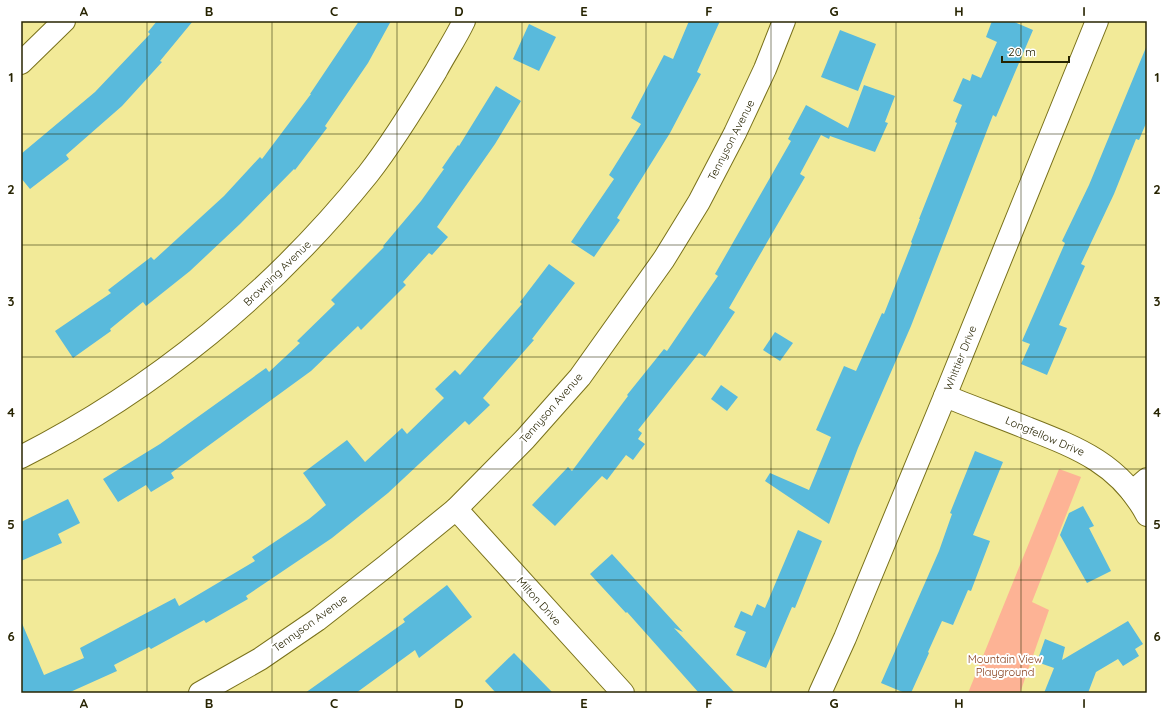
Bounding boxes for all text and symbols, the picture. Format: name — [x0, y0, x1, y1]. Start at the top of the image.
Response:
text: A — [80, 3, 89, 19]
text: B — [205, 3, 213, 19]
text: C — [330, 3, 338, 19]
text: D — [454, 3, 464, 19]
text: E — [580, 3, 588, 19]
text: F — [705, 3, 713, 19]
text: G — [829, 3, 839, 19]
text: H — [954, 3, 964, 19]
text: I — [1082, 3, 1086, 19]
scale bar — [1002, 38, 1069, 64]
text: 20 m — [1008, 44, 1036, 59]
text: 1 — [8, 69, 14, 85]
text: 1 — [1154, 69, 1160, 85]
street label: Tennyson Avenue — [705, 97, 757, 183]
text: 2 — [7, 181, 15, 197]
text: 2 — [1153, 181, 1161, 197]
street label: Browning Avenue — [240, 237, 314, 309]
text: 3 — [8, 293, 15, 309]
text: 3 — [1154, 293, 1161, 309]
street label: Whittier Drive — [941, 323, 979, 393]
street label: Tennyson Avenue — [516, 370, 586, 446]
text: 4 — [7, 404, 15, 420]
text: 4 — [1153, 404, 1161, 420]
street label: Longfellow Drive — [1003, 413, 1087, 459]
text: 5 — [7, 516, 15, 532]
text: 5 — [1153, 516, 1161, 532]
street label: Milton Drive — [514, 574, 564, 628]
street label: Tennyson Avenue — [270, 591, 350, 655]
text: 6 — [7, 628, 15, 644]
text: 6 — [1153, 628, 1161, 644]
park label: Mountain View Playground — [968, 652, 1042, 679]
text: A — [80, 695, 89, 711]
text: B — [205, 695, 213, 711]
text: C — [330, 695, 338, 711]
text: D — [454, 695, 464, 711]
text: E — [580, 695, 588, 711]
text: F — [705, 695, 713, 711]
text: G — [829, 695, 839, 711]
text: H — [954, 695, 964, 711]
text: I — [1082, 695, 1086, 711]

